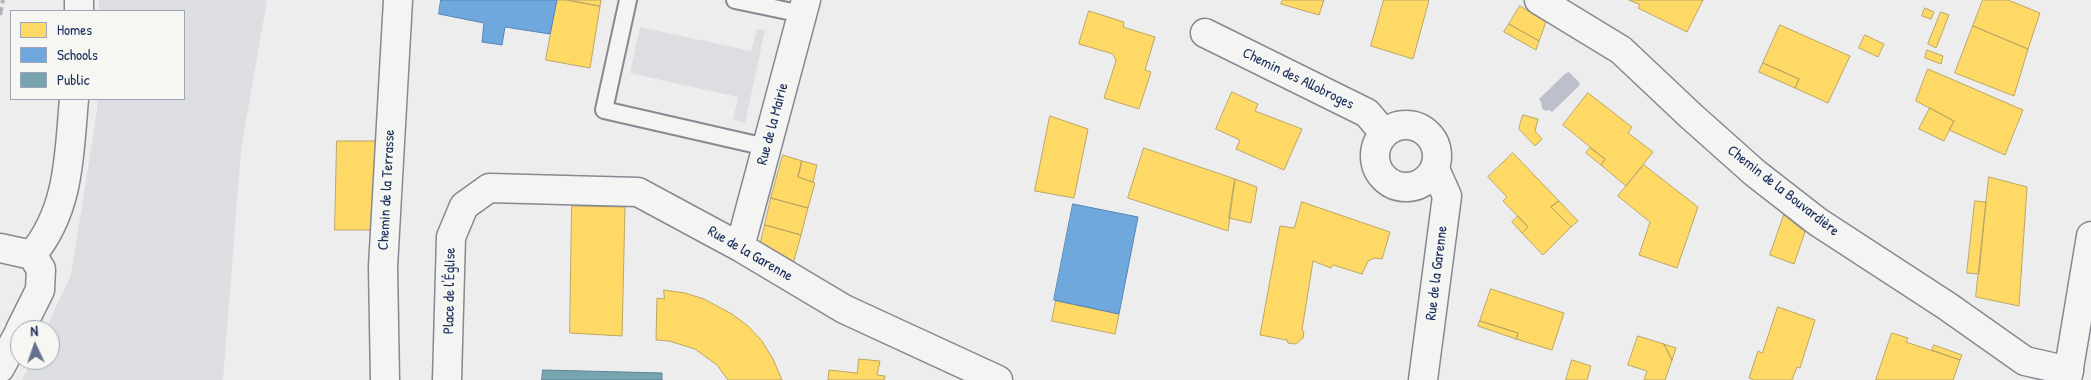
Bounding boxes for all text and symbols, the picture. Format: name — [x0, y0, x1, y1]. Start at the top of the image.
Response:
legend — [10, 10, 185, 100]
text: Homes — [57, 19, 92, 40]
text: Schools — [57, 44, 98, 65]
street label: Chemin des Allobroges — [1239, 44, 1357, 114]
text: Public — [57, 69, 90, 90]
street label: Rue de la Mairie — [753, 81, 793, 167]
street label: Chemin de la Terrasse — [375, 129, 399, 251]
street label: Chemin de la Bouvardière — [1723, 142, 1843, 240]
street label: Rue de la Garenne — [704, 222, 796, 286]
street label: Rue de la Garenne — [1422, 225, 1452, 321]
street label: Place de l'Église — [440, 248, 460, 334]
north arrow — [10, 320, 60, 370]
text: N — [30, 321, 38, 340]

